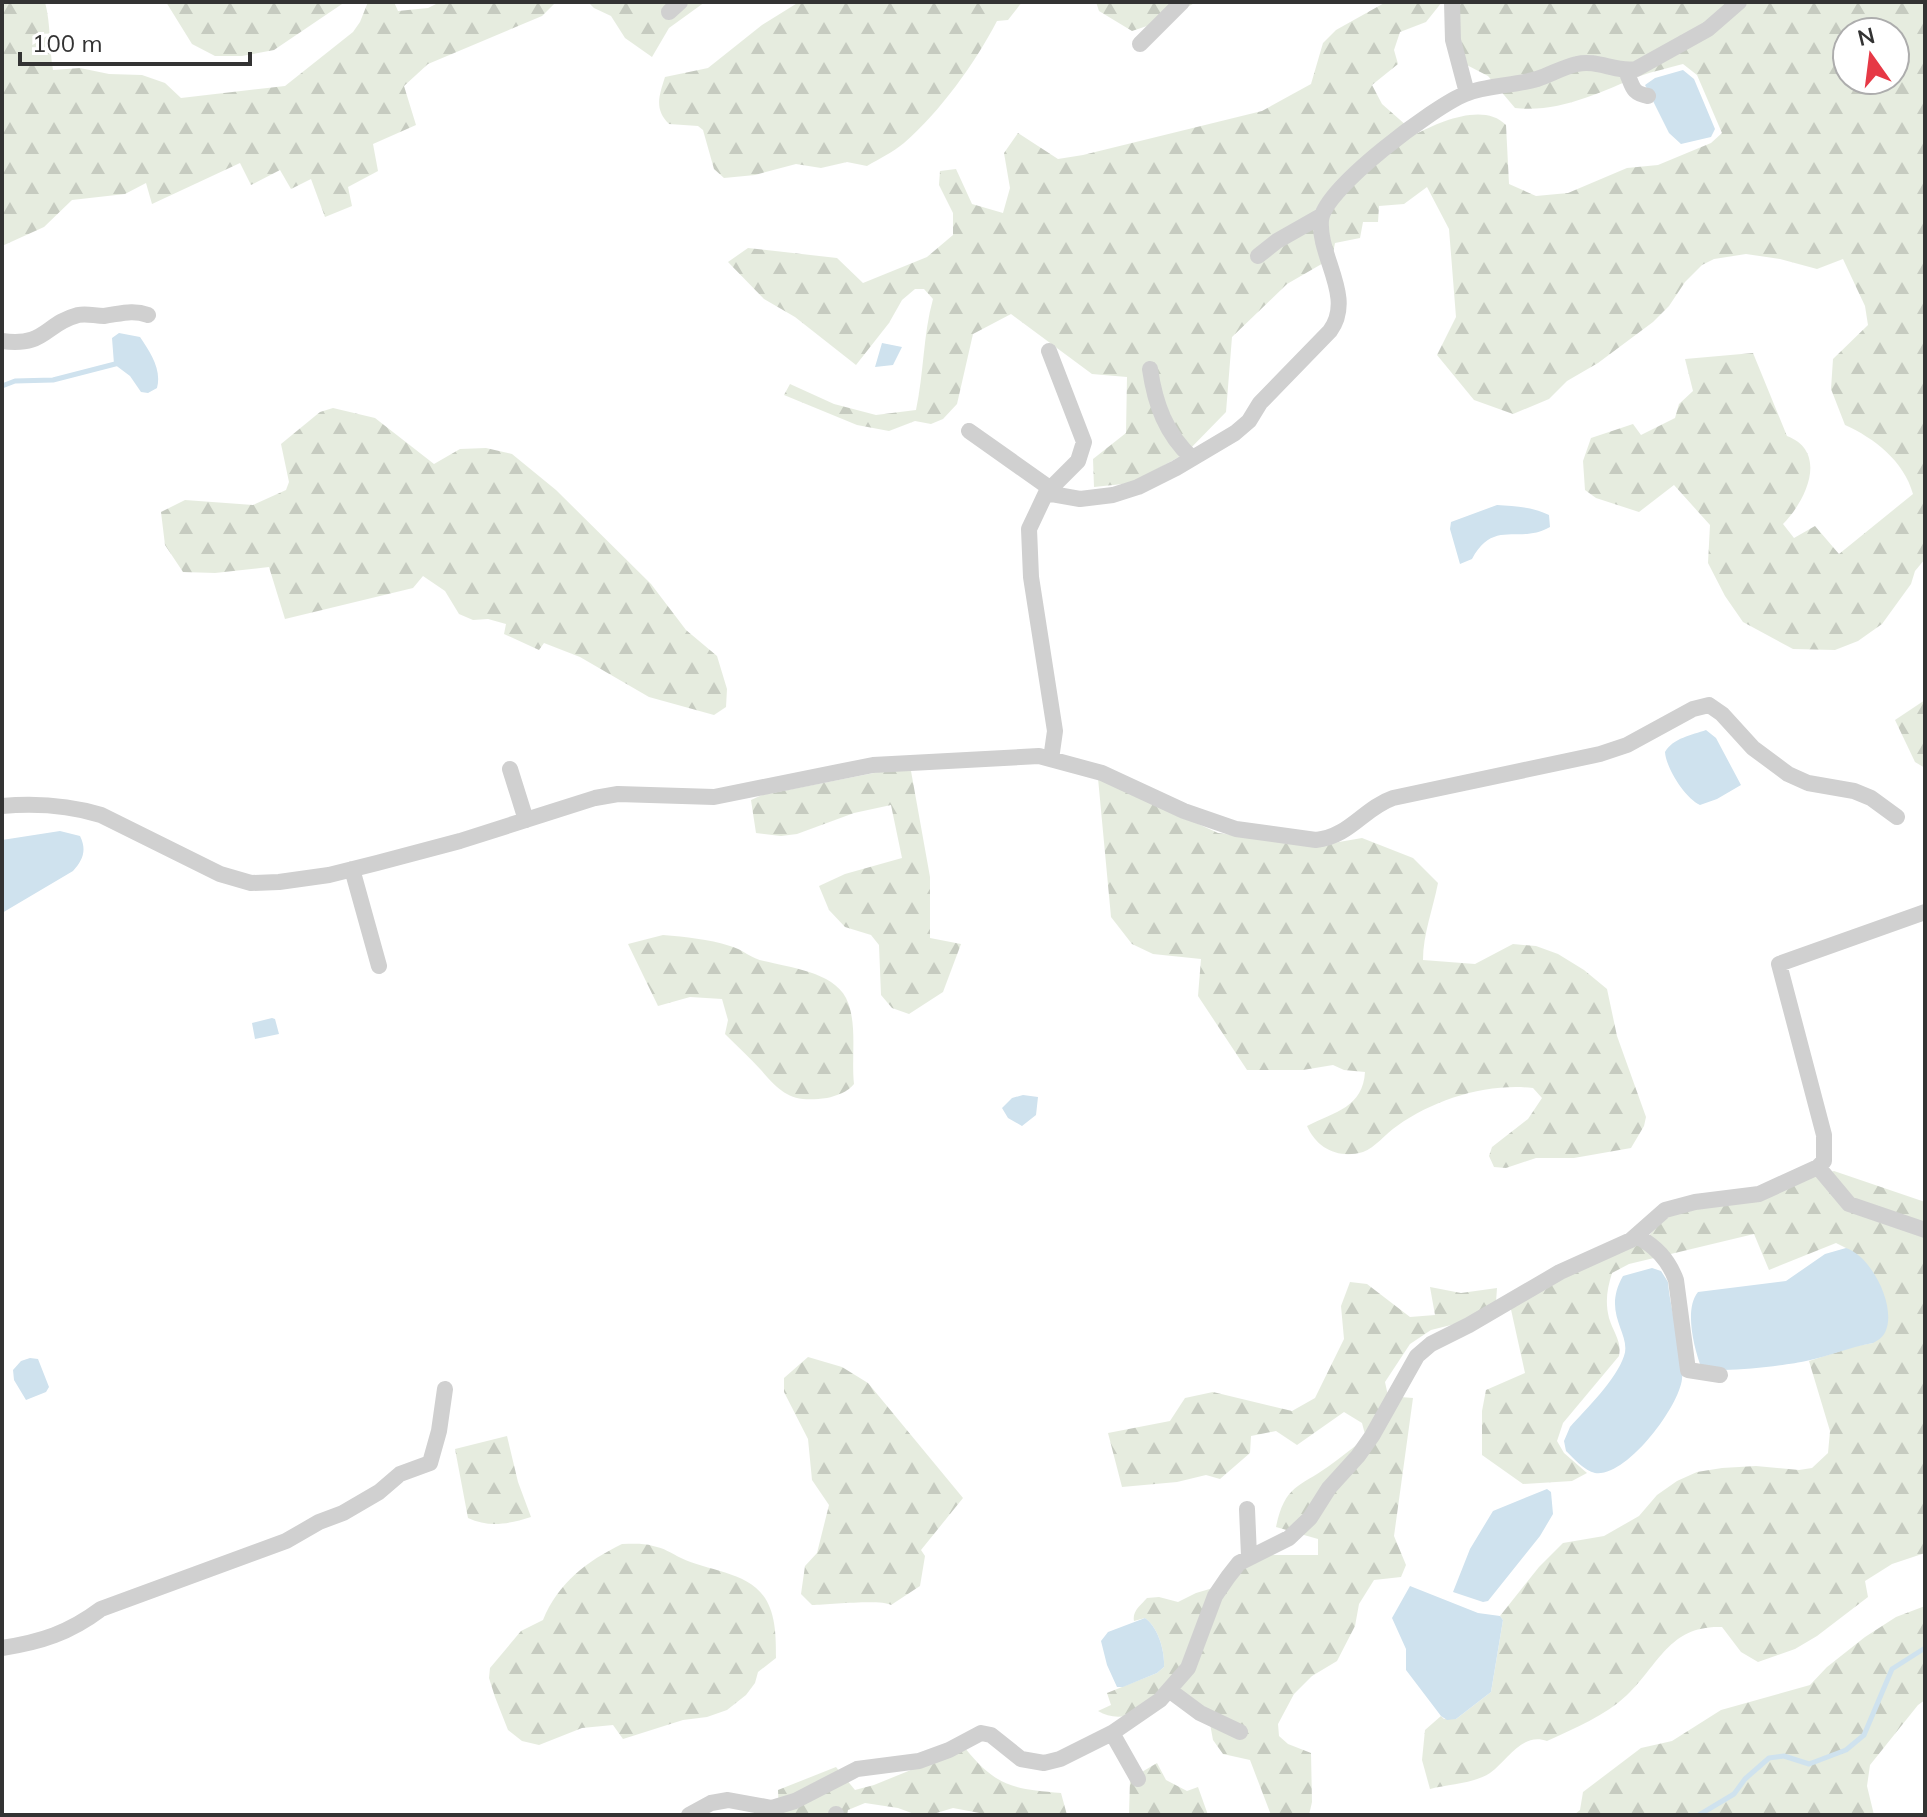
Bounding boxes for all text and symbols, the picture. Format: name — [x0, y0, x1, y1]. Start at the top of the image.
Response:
scale bar — [20, 16, 250, 66]
north arrow — [1831, 16, 1911, 96]
text: N — [1855, 21, 1878, 52]
text: 100 m — [32, 28, 103, 58]

